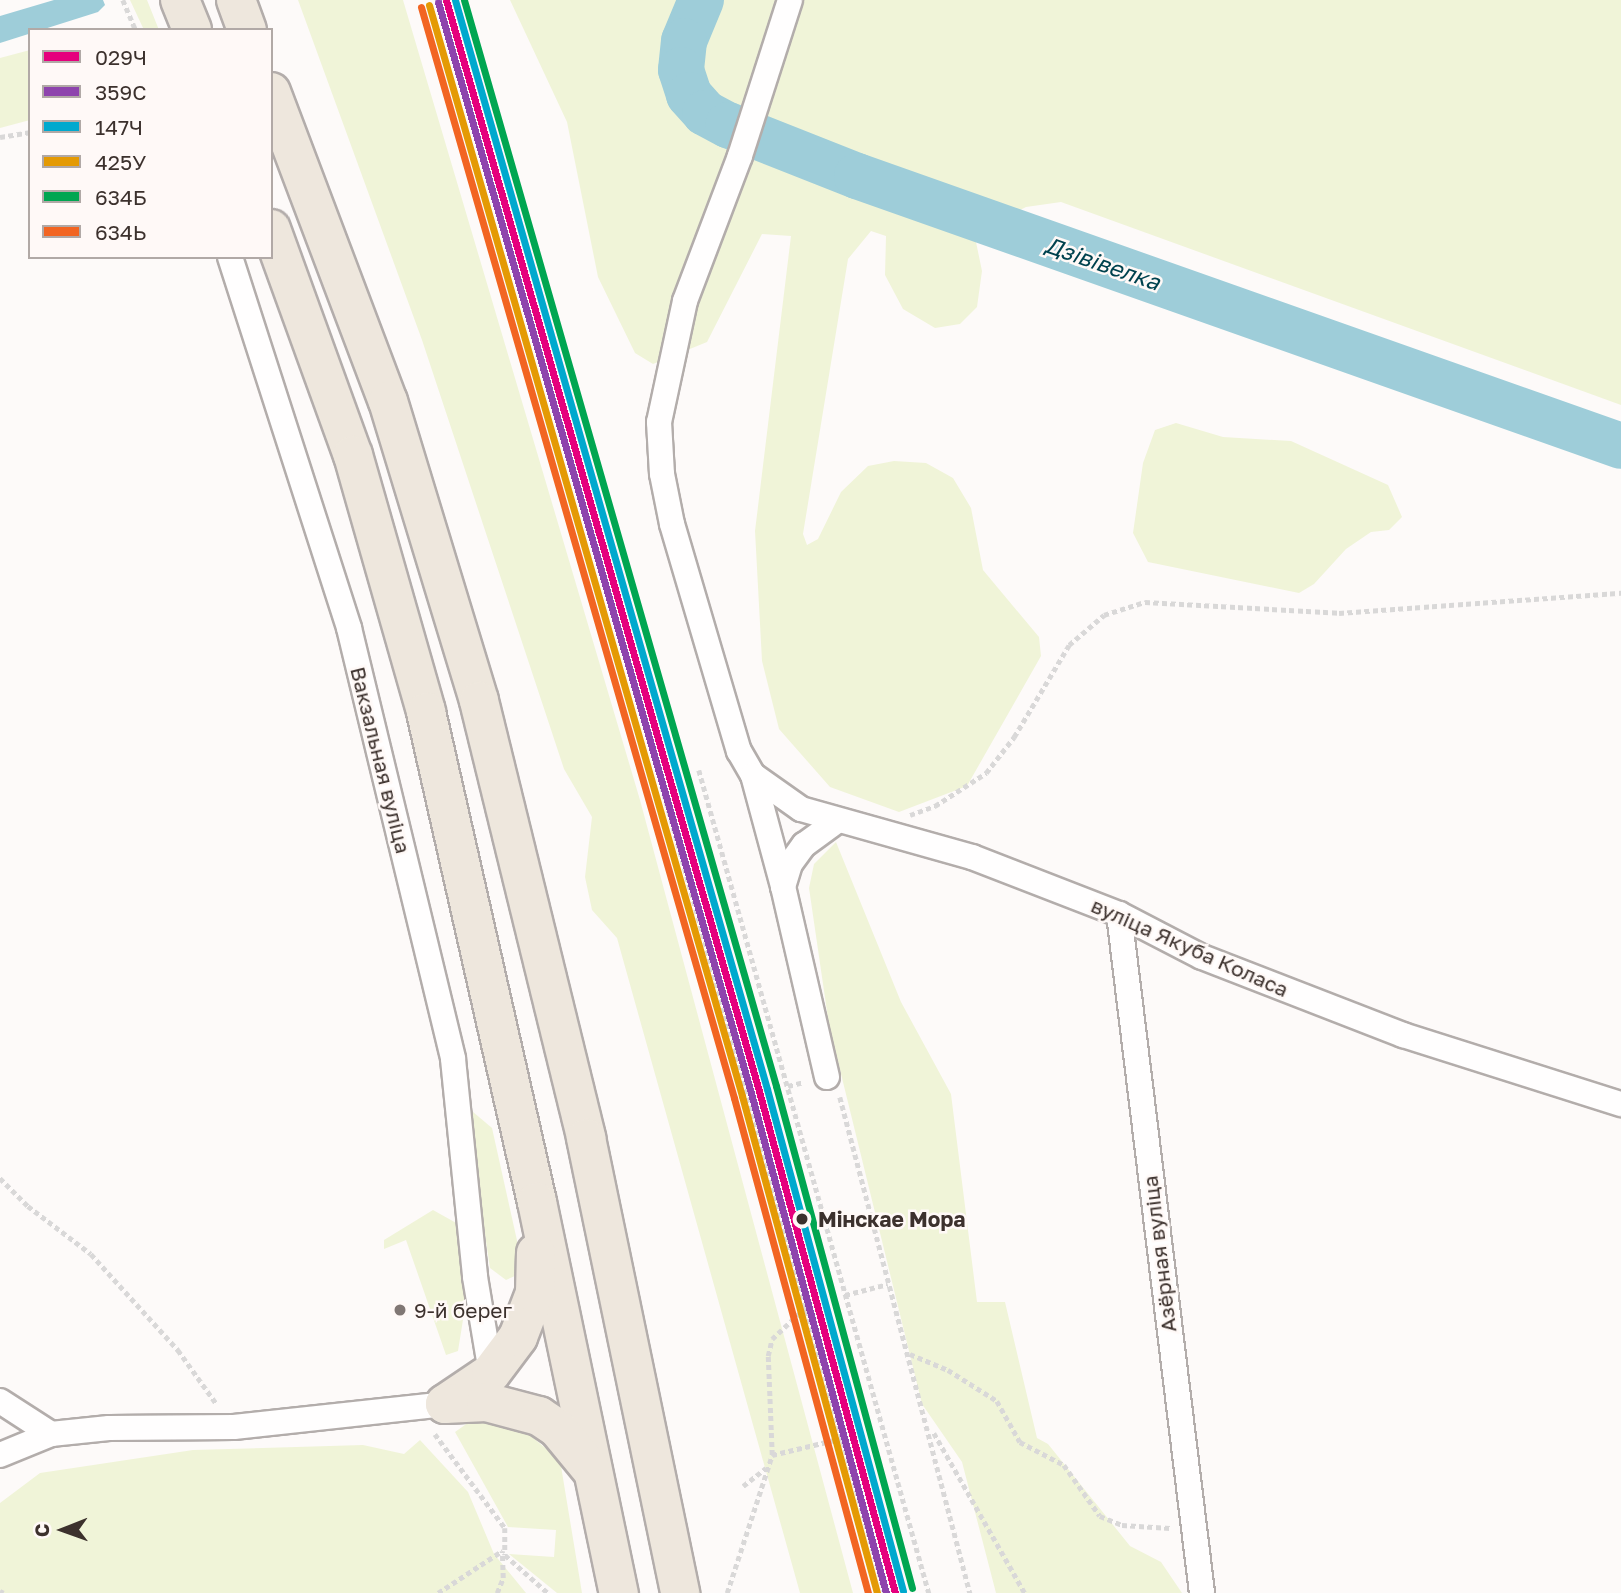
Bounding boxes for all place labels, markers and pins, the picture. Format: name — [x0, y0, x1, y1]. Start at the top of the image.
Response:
place label: Мінскае Мора — [818, 1206, 966, 1232]
marker: Мінскае Мора — [792, 1209, 812, 1229]
place label: 9-й берег — [414, 1297, 512, 1323]
marker: 9-й берег — [392, 1302, 408, 1318]

